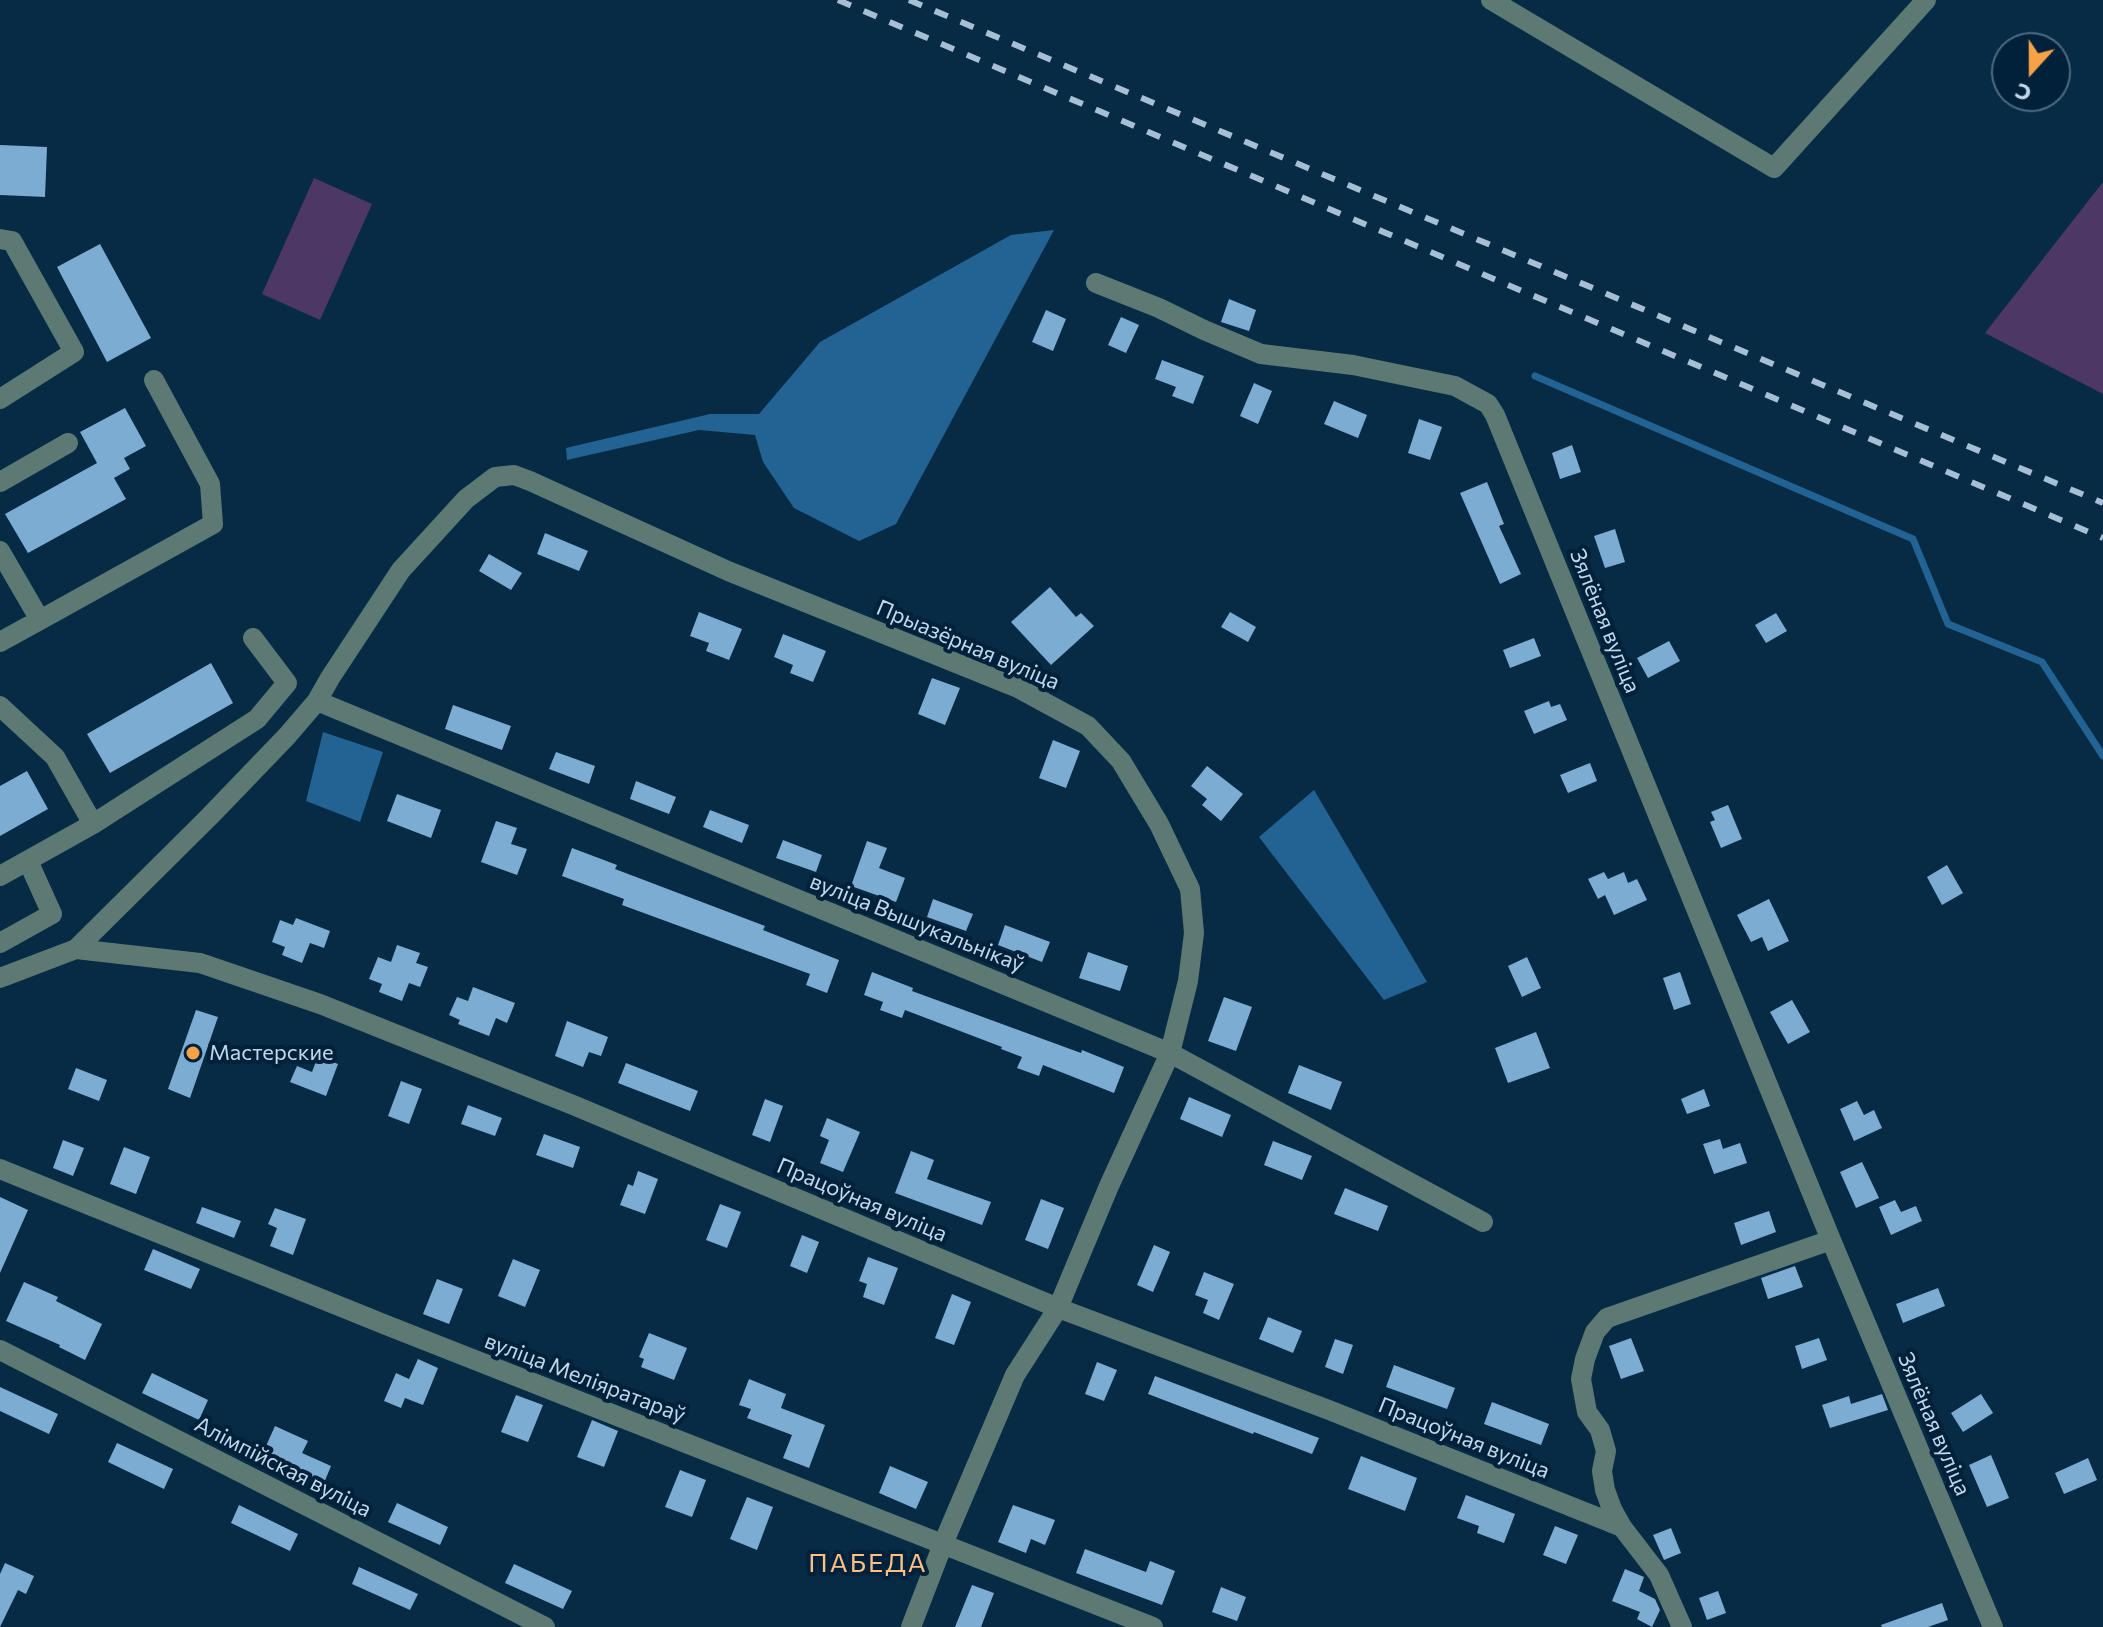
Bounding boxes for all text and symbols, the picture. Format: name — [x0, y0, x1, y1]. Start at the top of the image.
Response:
north arrow — [1991, 32, 2071, 112]
text: С — [2011, 78, 2035, 108]
street label: Зялёная вуліца — [1564, 545, 1646, 697]
street label: Прыазёрная вуліца — [873, 595, 1063, 695]
street label: вуліца Вышукальнікаў — [806, 868, 1028, 978]
place label: Мастерские — [209, 1040, 334, 1066]
marker: Мастерские — [184, 1044, 202, 1062]
street label: Працоўная вуліца — [773, 1152, 951, 1248]
street label: вуліца Меліяратараў — [481, 1328, 689, 1428]
street label: Зялёная вуліца — [1892, 1348, 1976, 1500]
street label: Працоўная вуліца — [1375, 1392, 1553, 1484]
street label: Алімпійская вуліца — [190, 1411, 376, 1523]
district label: ПАБЕДА — [808, 1547, 928, 1579]

